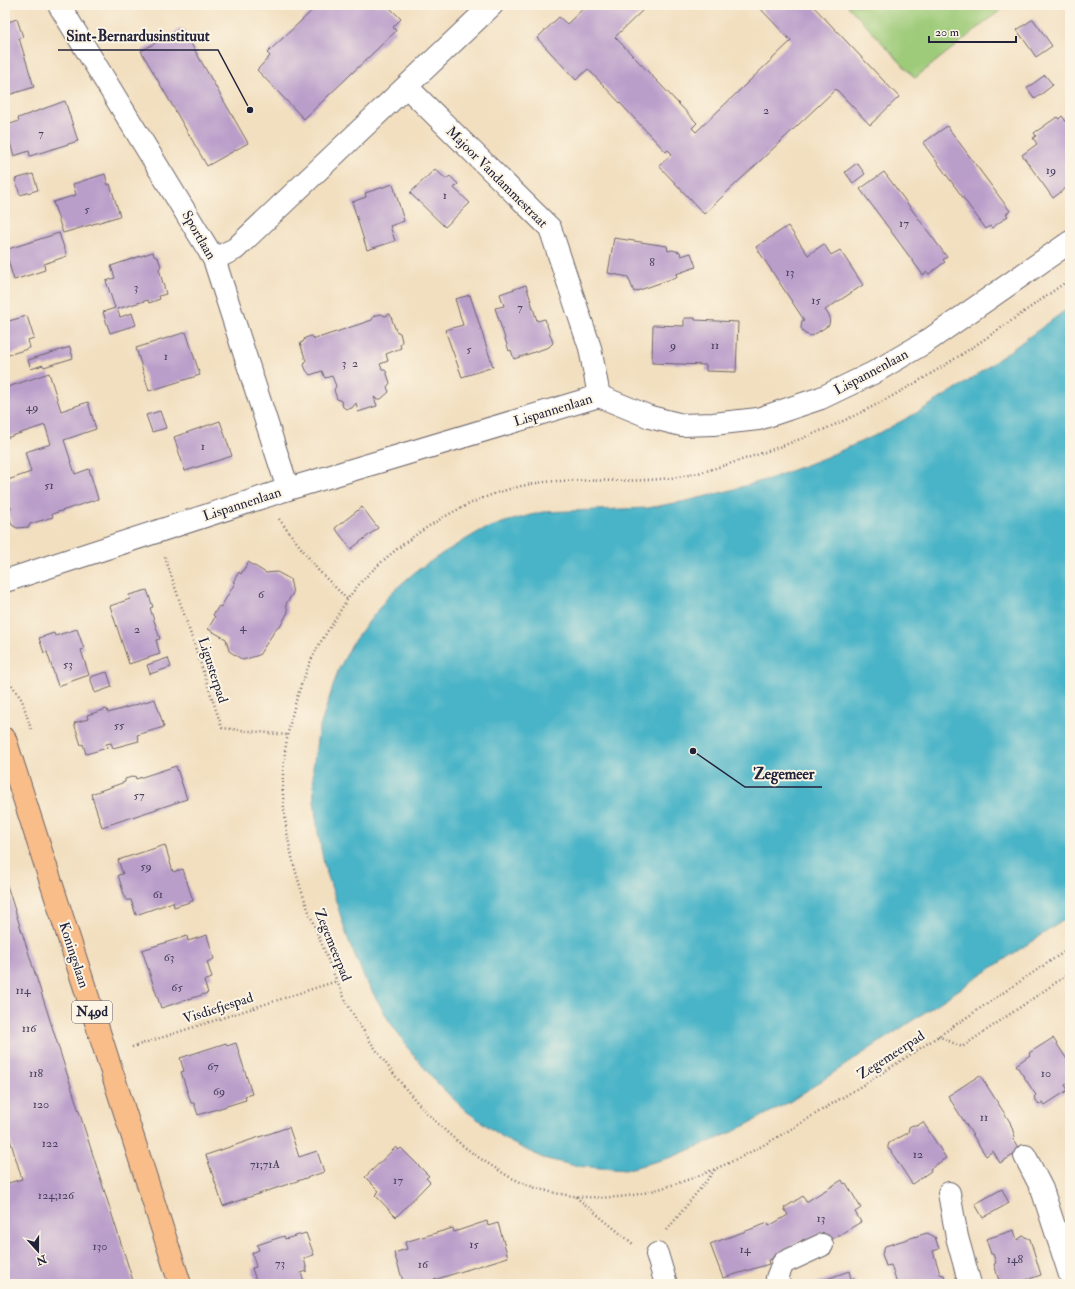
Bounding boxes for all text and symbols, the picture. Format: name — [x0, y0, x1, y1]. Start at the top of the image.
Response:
scale bar — [929, 18, 1016, 44]
callout: Sint-Bernardusinstituut — [58, 23, 218, 50]
text: 20 m — [935, 25, 960, 40]
text: Sint-Bernardusinstituut — [66, 27, 210, 46]
house number: 2 — [763, 103, 769, 118]
street label: Majoor Vandammestraat — [443, 123, 552, 232]
house number: 7 — [38, 126, 44, 141]
house number: 19 — [1046, 163, 1056, 178]
house number: 1 — [443, 188, 447, 203]
house number: 5 — [84, 202, 90, 217]
street label: Sportlaan — [177, 208, 220, 263]
house number: 17 — [899, 216, 909, 231]
house number: 8 — [649, 255, 655, 270]
house number: 13 — [786, 265, 794, 280]
house number: 3 — [134, 280, 138, 295]
house number: 15 — [811, 293, 821, 308]
house number: 7 — [517, 300, 523, 315]
house number: 9 — [669, 338, 676, 353]
house number: 11 — [711, 338, 719, 353]
house number: 5 — [466, 342, 472, 357]
street label: Lispannenlaan — [831, 345, 911, 399]
house number: 1 — [164, 349, 168, 364]
house number: 3 — [342, 356, 346, 371]
house number: 2 — [352, 356, 358, 371]
street label: Lispannenlaan — [512, 390, 595, 431]
house number: 49 — [26, 400, 38, 415]
house number: 1 — [201, 439, 205, 454]
house number: 51 — [44, 478, 54, 493]
street label: Lispannenlaan — [201, 483, 284, 526]
house number: 6 — [258, 587, 265, 602]
house number: 4 — [240, 620, 247, 635]
house number: 2 — [134, 622, 140, 637]
street label: Ligusterpad — [193, 635, 232, 705]
house number: 53 — [63, 657, 73, 672]
house number: 55 — [114, 718, 125, 733]
callout: Zegemeer — [745, 760, 822, 787]
text: Zegemeer — [754, 765, 815, 785]
house number: 57 — [134, 788, 145, 803]
house number: 59 — [140, 859, 152, 874]
house number: 61 — [153, 887, 163, 902]
street label: Zegemeerpad — [310, 906, 355, 984]
street label: Koningslaan — [55, 920, 93, 990]
house number: 63 — [164, 950, 174, 965]
house number: 65 — [171, 980, 183, 995]
house number: 114 — [15, 983, 31, 998]
street label: Visdiefjespad — [181, 989, 256, 1028]
road number: N49d — [72, 1001, 112, 1023]
house number: 116 — [22, 1021, 37, 1036]
street label: Zegemeerpad — [854, 1027, 928, 1084]
house number: 67 — [207, 1059, 219, 1074]
house number: 118 — [29, 1066, 43, 1081]
house number: 10 — [1041, 1066, 1051, 1081]
house number: 69 — [213, 1084, 225, 1099]
house number: 120 — [33, 1097, 49, 1112]
house number: 11 — [980, 1110, 988, 1125]
house number: 122 — [42, 1136, 58, 1151]
house number: 12 — [913, 1147, 923, 1162]
house number: 71;71A — [250, 1157, 280, 1172]
house number: 17 — [393, 1173, 403, 1188]
house number: 124;126 — [38, 1188, 75, 1203]
house number: 13 — [817, 1211, 825, 1226]
north arrow — [18, 1231, 58, 1271]
house number: 15 — [469, 1237, 479, 1252]
house number: 130 — [92, 1239, 108, 1254]
house number: 14 — [740, 1242, 751, 1257]
text: N — [33, 1252, 49, 1268]
house number: 148 — [1007, 1252, 1024, 1267]
house number: 73 — [275, 1256, 285, 1271]
house number: 16 — [418, 1257, 429, 1272]

